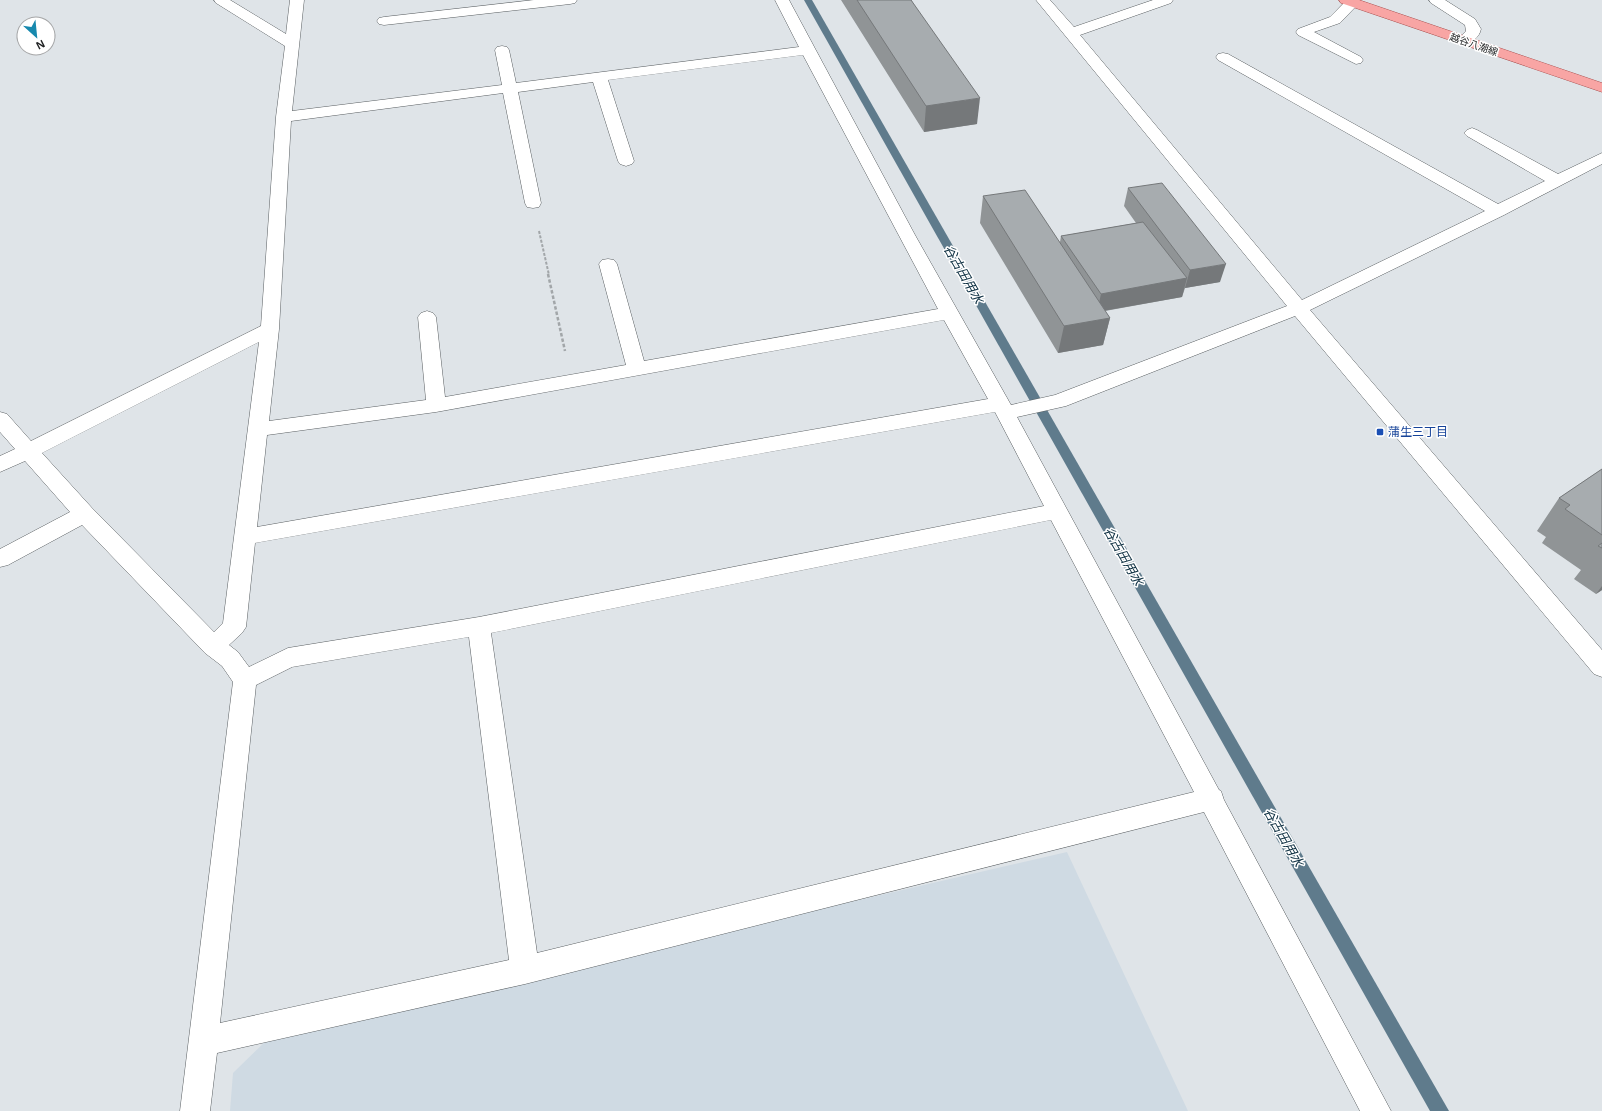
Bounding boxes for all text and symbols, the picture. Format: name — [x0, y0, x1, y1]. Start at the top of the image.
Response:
north arrow — [16, 16, 56, 56]
street label: 越谷八潮線 — [1448, 31, 1499, 58]
text: N — [34, 38, 47, 52]
water label: 谷古田用水 — [941, 242, 987, 308]
place label: 蒲生三丁目 — [1388, 425, 1448, 439]
marker: 蒲生三丁目 — [1375, 427, 1385, 437]
water label: 谷古田用水 — [1101, 524, 1147, 590]
water label: 谷古田用水 — [1261, 805, 1307, 871]

